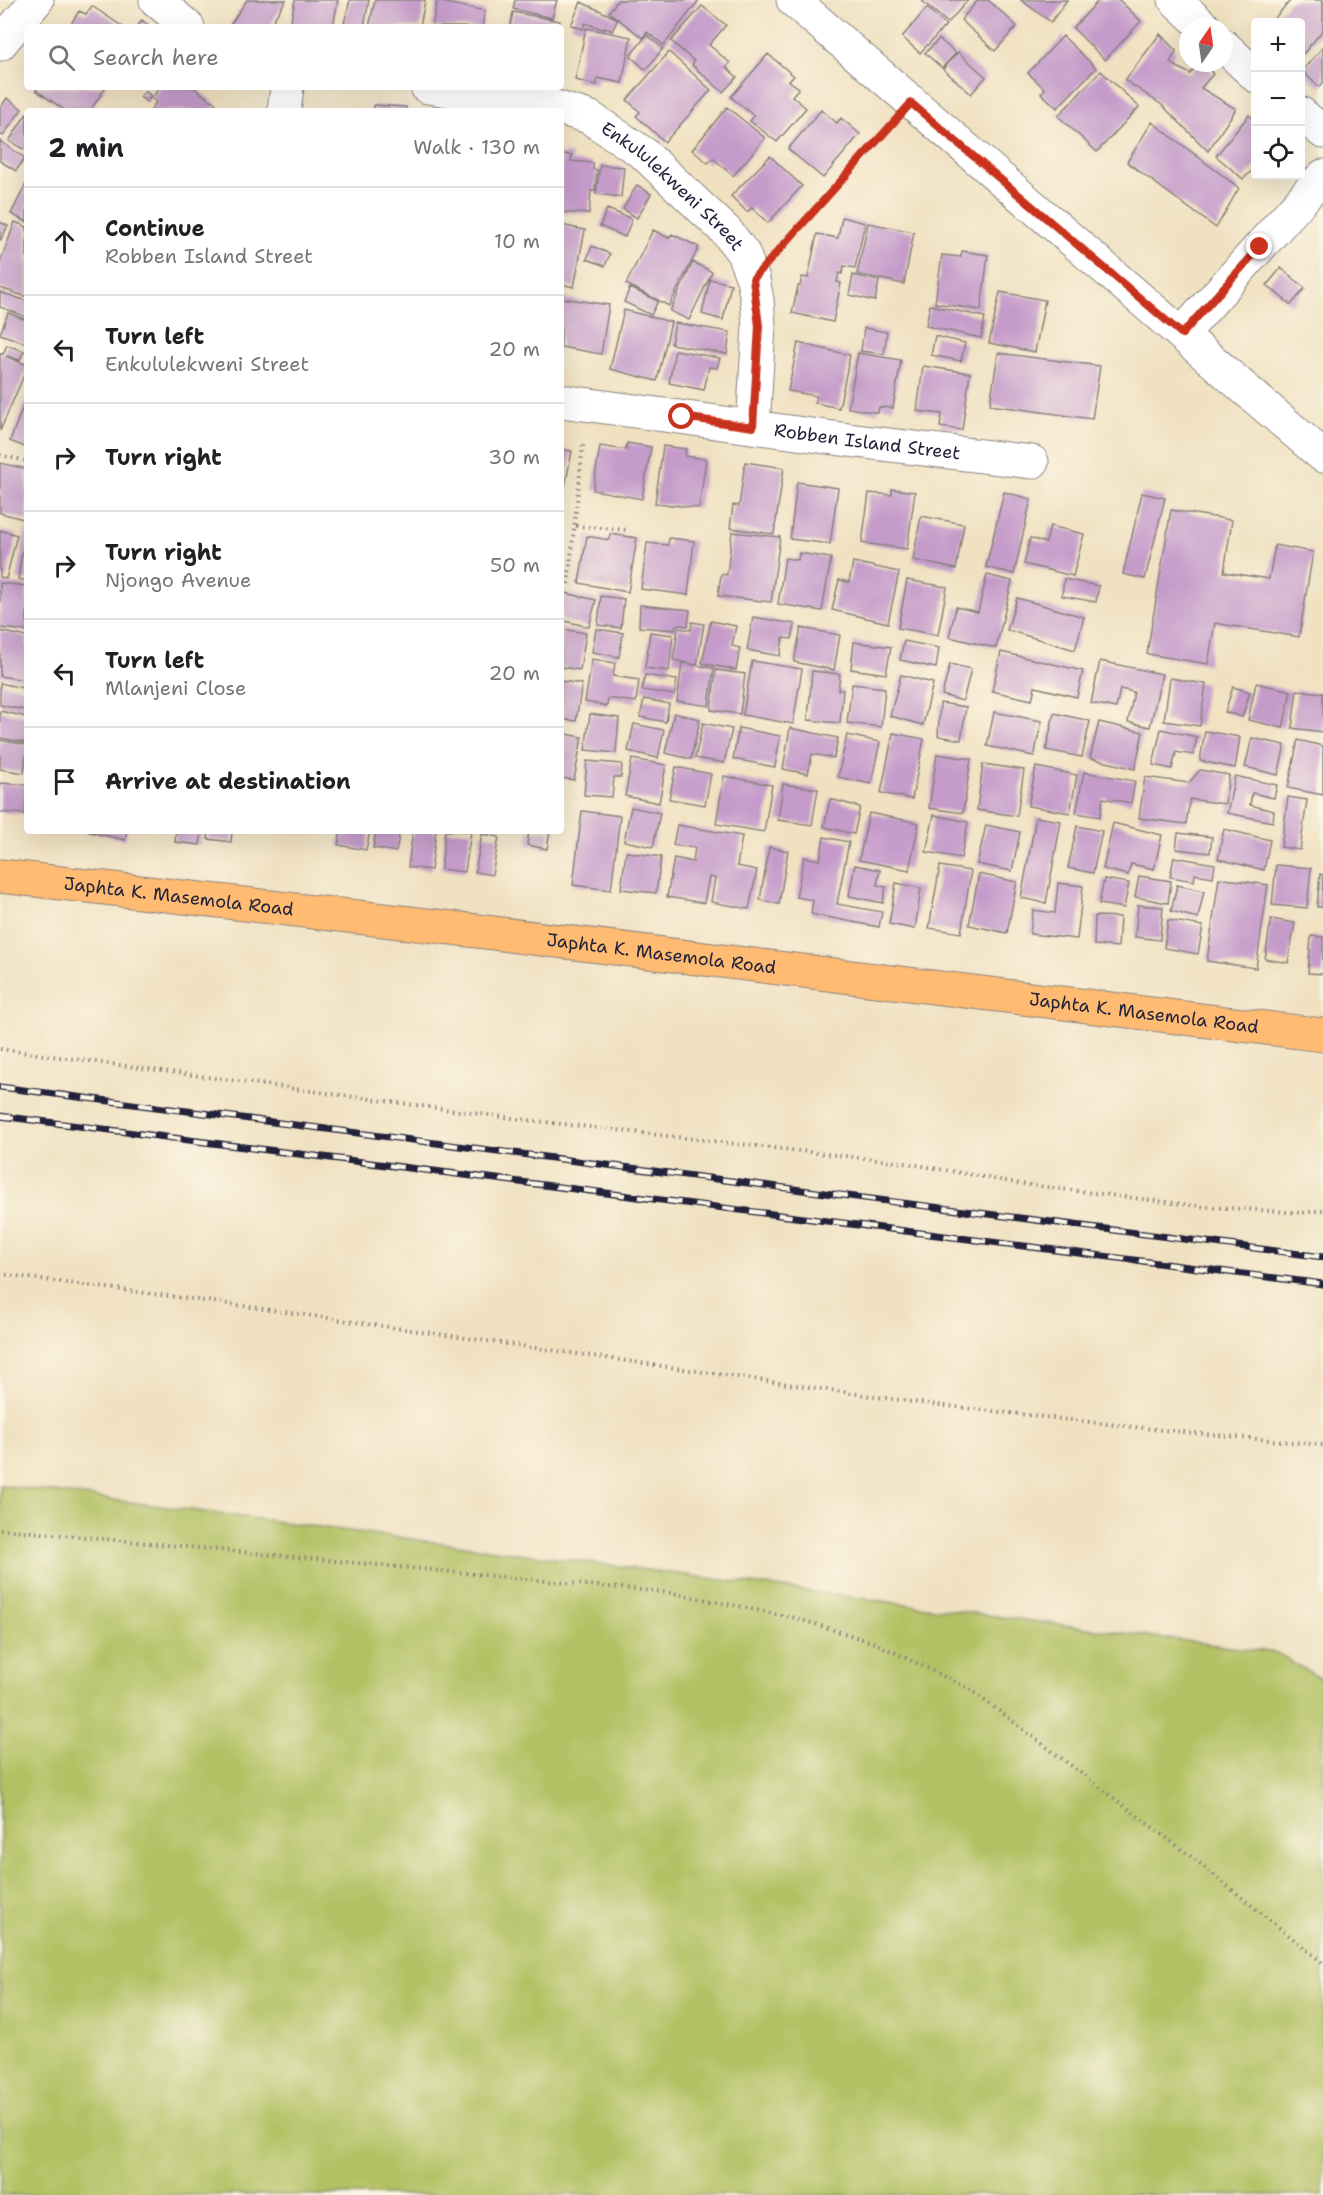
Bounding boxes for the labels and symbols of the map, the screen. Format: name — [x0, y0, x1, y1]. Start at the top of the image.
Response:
north arrow — [1179, 18, 1233, 72]
street label: Enkululekweni Street — [596, 116, 749, 256]
route end — [1246, 233, 1272, 259]
route start — [668, 403, 694, 429]
street label: Robben Island Street — [773, 418, 962, 465]
street label: Japhta K. Masemola Road — [63, 871, 295, 922]
street label: Japhta K. Masemola Road — [545, 928, 778, 980]
street label: Japhta K. Masemola Road — [1028, 987, 1260, 1039]

